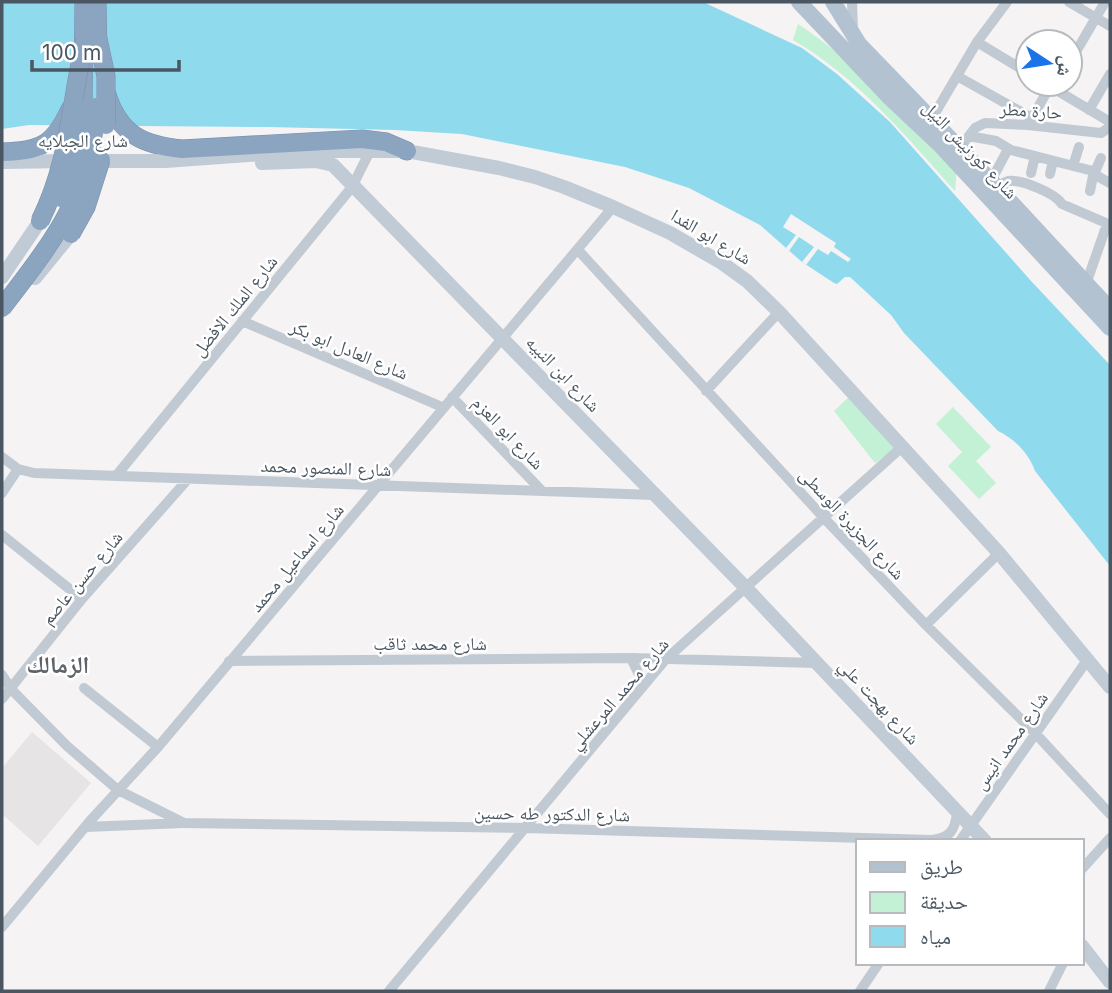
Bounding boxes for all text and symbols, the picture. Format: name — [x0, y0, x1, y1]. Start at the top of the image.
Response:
scale bar — [32, 28, 178, 72]
north arrow — [1014, 28, 1084, 98]
text: 100 m — [42, 40, 101, 65]
text: ش — [1052, 54, 1078, 79]
street label: شارع كورنيش النيل — [918, 97, 1022, 203]
street label: حارة مطر — [998, 98, 1063, 123]
street label: شارع الجبلايه — [38, 130, 128, 152]
street label: شارع ابو الفدا — [667, 204, 755, 270]
street label: شارع الملك الافضل — [188, 251, 282, 361]
street label: شارع العادل ابو بكر — [286, 315, 411, 385]
street label: شارع ابن النبيه — [521, 331, 605, 417]
street label: شارع ابو العزم — [467, 392, 548, 475]
street label: شارع المنصور محمد — [260, 455, 392, 481]
street label: شارع الجزيرة الوسطى — [795, 464, 909, 584]
street label: شارع اسماعيل محمد — [245, 499, 349, 617]
street label: شارع حسن عاصم — [36, 527, 128, 630]
street label: شارع محمد ثاقب — [373, 633, 487, 655]
street label: شارع محمد المرعشلي — [564, 634, 676, 757]
district label: الزمالك — [27, 650, 89, 679]
street label: شارع بهجت علي — [831, 655, 924, 752]
street label: شارع محمد انيس — [969, 688, 1053, 794]
street label: شارع الدكتور طه حسين — [474, 802, 630, 826]
legend — [856, 839, 1084, 965]
text: طريق — [920, 854, 963, 880]
text: حديقة — [920, 889, 968, 914]
text: مياه — [920, 924, 951, 949]

